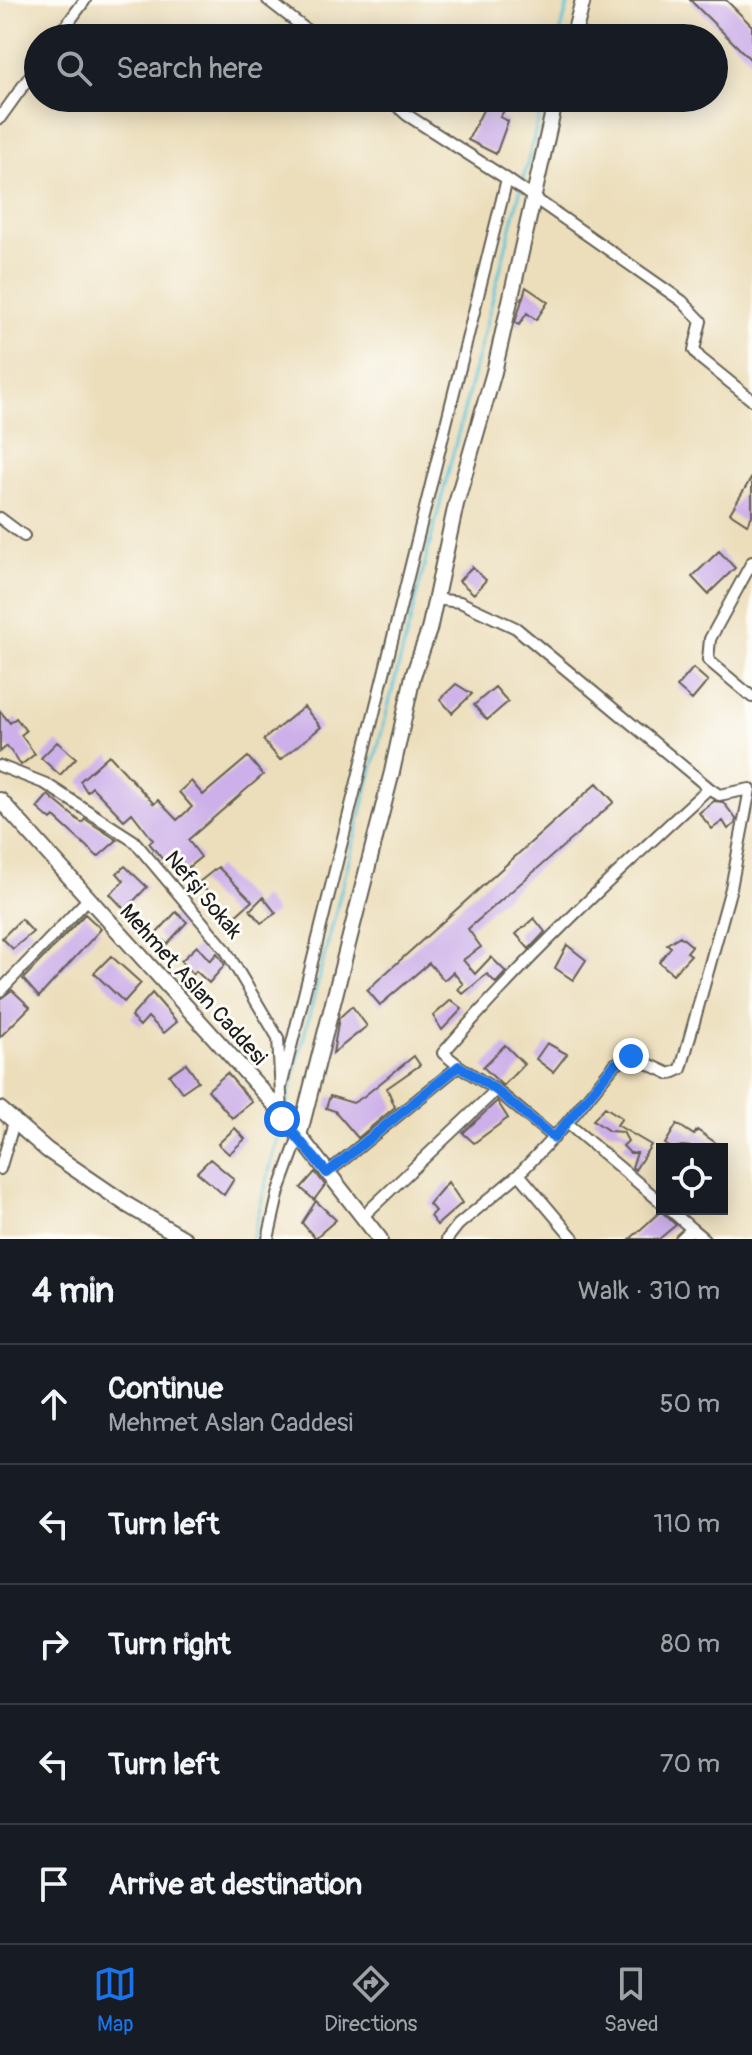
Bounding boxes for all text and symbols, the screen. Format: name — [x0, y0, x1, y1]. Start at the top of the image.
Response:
search box — [24, 24, 728, 112]
icon: search — [52, 46, 96, 90]
text: Search here — [116, 50, 263, 87]
street label: Nefşi Sokak — [158, 845, 248, 944]
street label: Mehmet Aslan Caddesi — [113, 898, 273, 1071]
route end — [613, 1038, 649, 1074]
route start — [264, 1101, 300, 1137]
map controls — [656, 1143, 728, 1215]
button: locate — [656, 1143, 728, 1215]
text: 4 min — [32, 1270, 114, 1313]
text: Walk · 310 m — [578, 1275, 720, 1307]
text: Continue — [108, 1370, 223, 1407]
icon: ahead — [32, 1382, 76, 1426]
text: 50 m — [659, 1388, 720, 1420]
text: Mehmet Aslan Caddesi — [108, 1407, 353, 1439]
icon: left — [32, 1502, 76, 1546]
text: Turn left — [108, 1506, 219, 1543]
text: 110 m — [653, 1508, 720, 1540]
icon: right — [32, 1622, 76, 1666]
text: Turn right — [108, 1626, 231, 1663]
text: 80 m — [660, 1628, 720, 1660]
icon: left — [32, 1742, 76, 1786]
text: Turn left — [108, 1746, 219, 1783]
text: 70 m — [660, 1748, 720, 1780]
icon: arrive — [32, 1862, 76, 1906]
text: Arrive at destination — [108, 1866, 362, 1903]
tab: Map — [93, 1962, 137, 2038]
tab: Directions — [324, 1962, 417, 2038]
tab: Saved — [604, 1962, 659, 2038]

